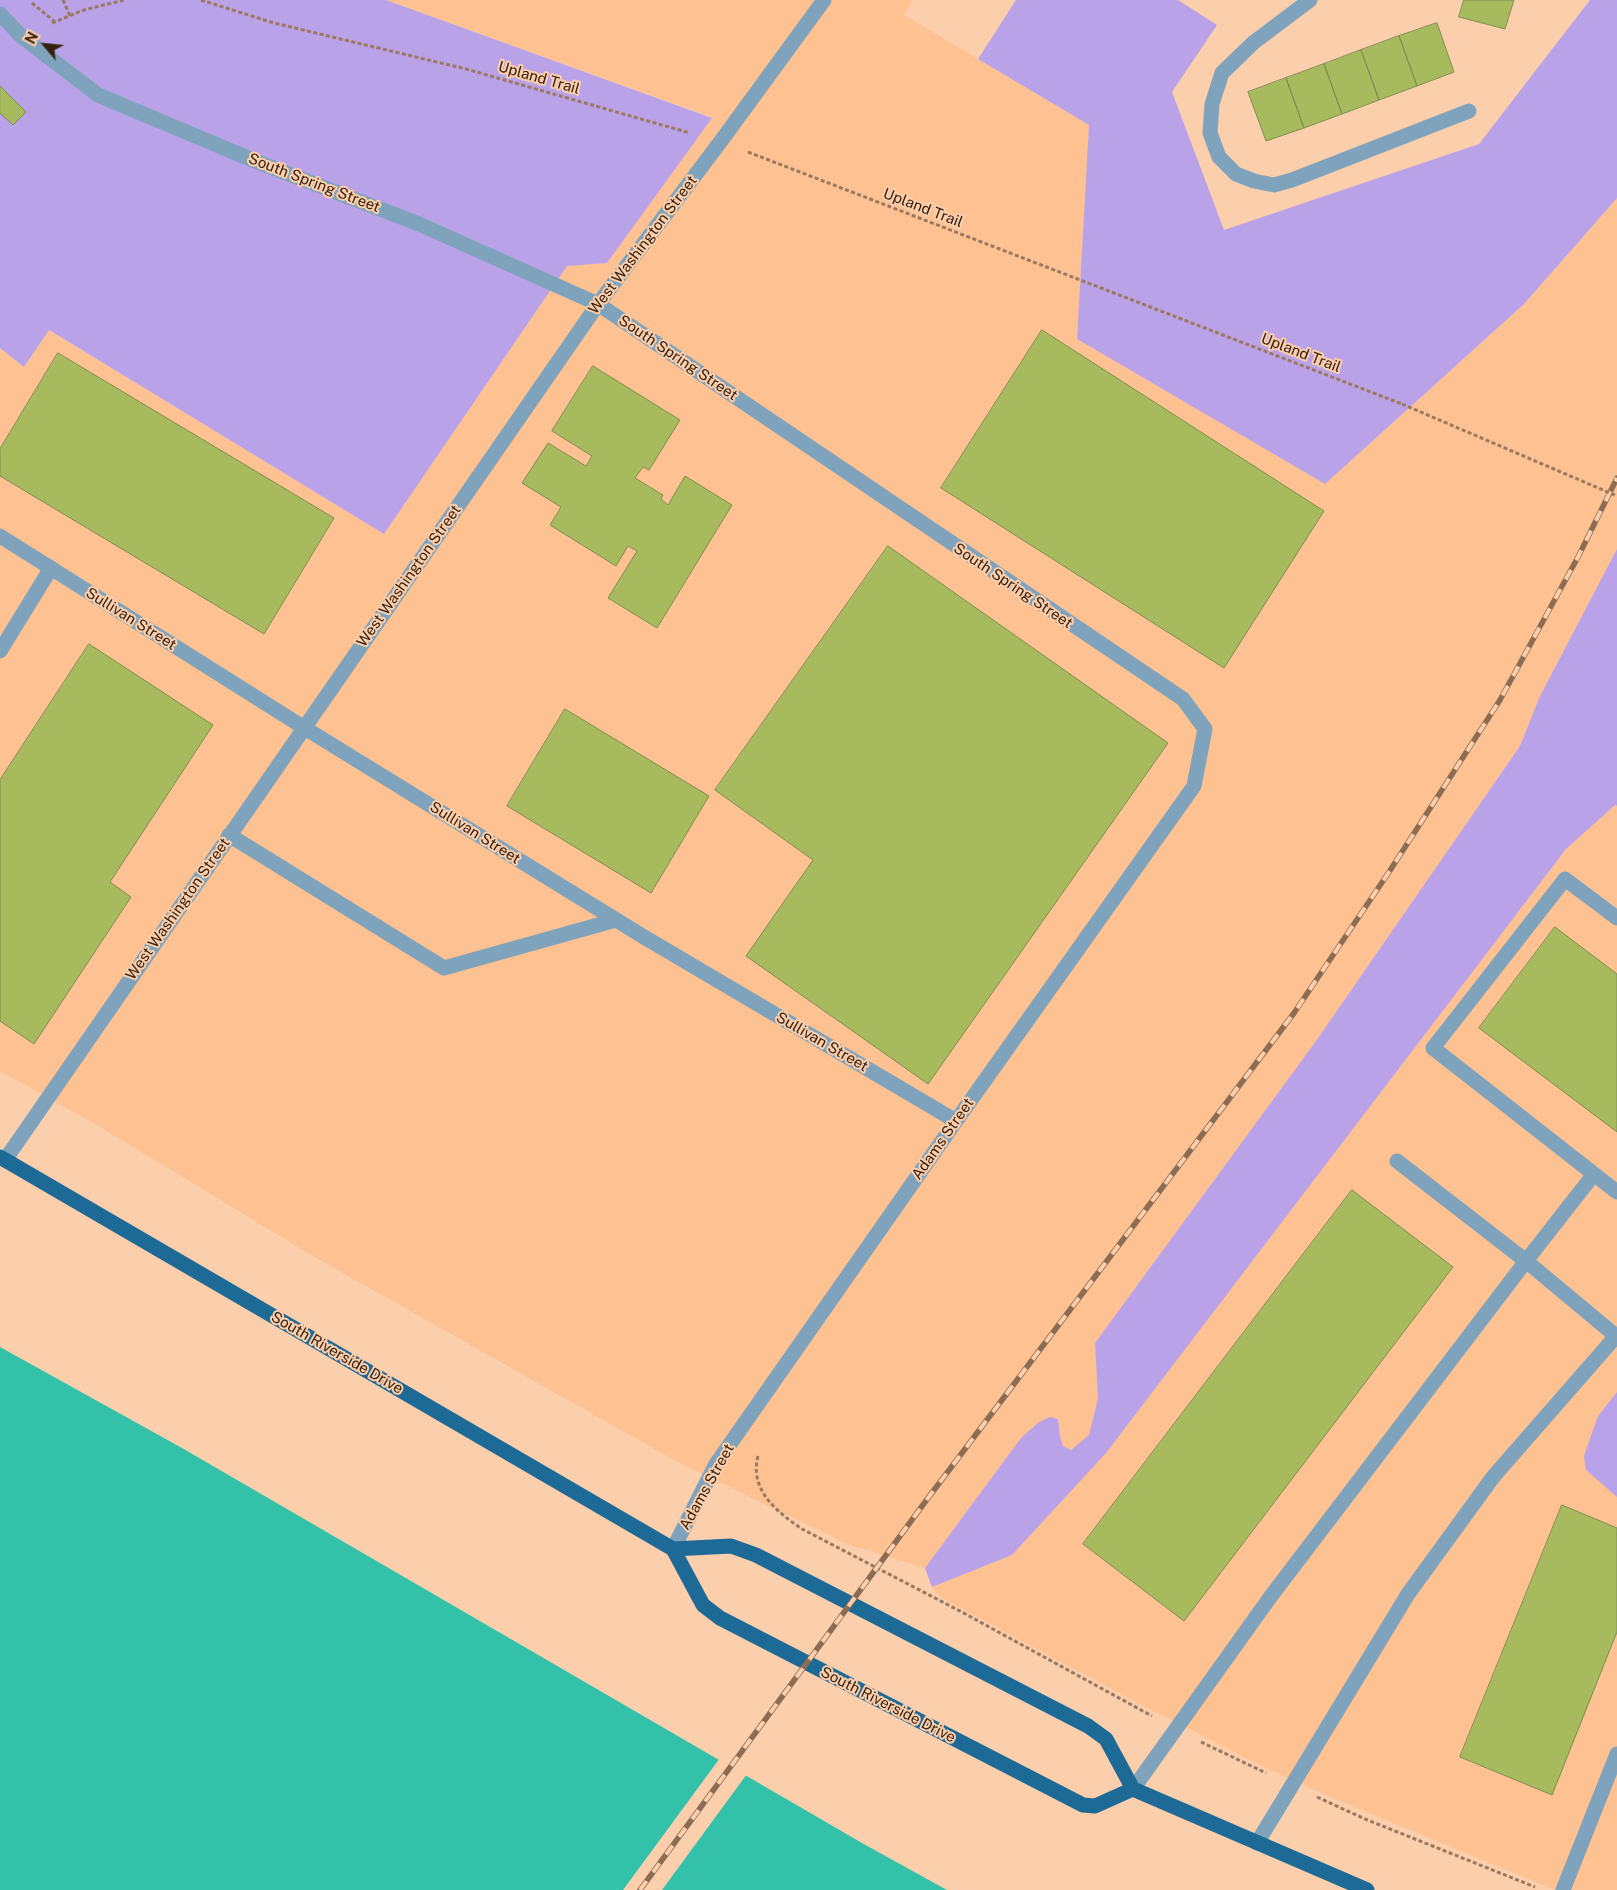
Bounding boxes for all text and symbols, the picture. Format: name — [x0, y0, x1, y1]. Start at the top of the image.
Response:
north arrow — [20, 20, 70, 70]
text: N — [22, 29, 41, 47]
street label: Upland Trail — [496, 58, 582, 98]
street label: South Spring Street — [246, 150, 382, 216]
street label: West Washington Street — [585, 172, 701, 318]
street label: Upland Trail — [881, 185, 965, 231]
street label: South Spring Street — [615, 312, 741, 404]
street label: Upland Trail — [1259, 330, 1343, 376]
street label: West Washington Street — [353, 502, 465, 650]
street label: South Spring Street — [950, 540, 1076, 632]
street label: Sullivan Street — [82, 584, 180, 654]
street label: Sullivan Street — [426, 798, 524, 868]
street label: West Washington Street — [122, 835, 234, 983]
street label: Sullivan Street — [773, 1008, 871, 1076]
street label: Adams Street — [908, 1095, 978, 1183]
street label: South Riverside Drive — [268, 1308, 406, 1398]
street label: Adams Street — [676, 1441, 738, 1533]
street label: South Riverside Drive — [817, 1663, 959, 1747]

